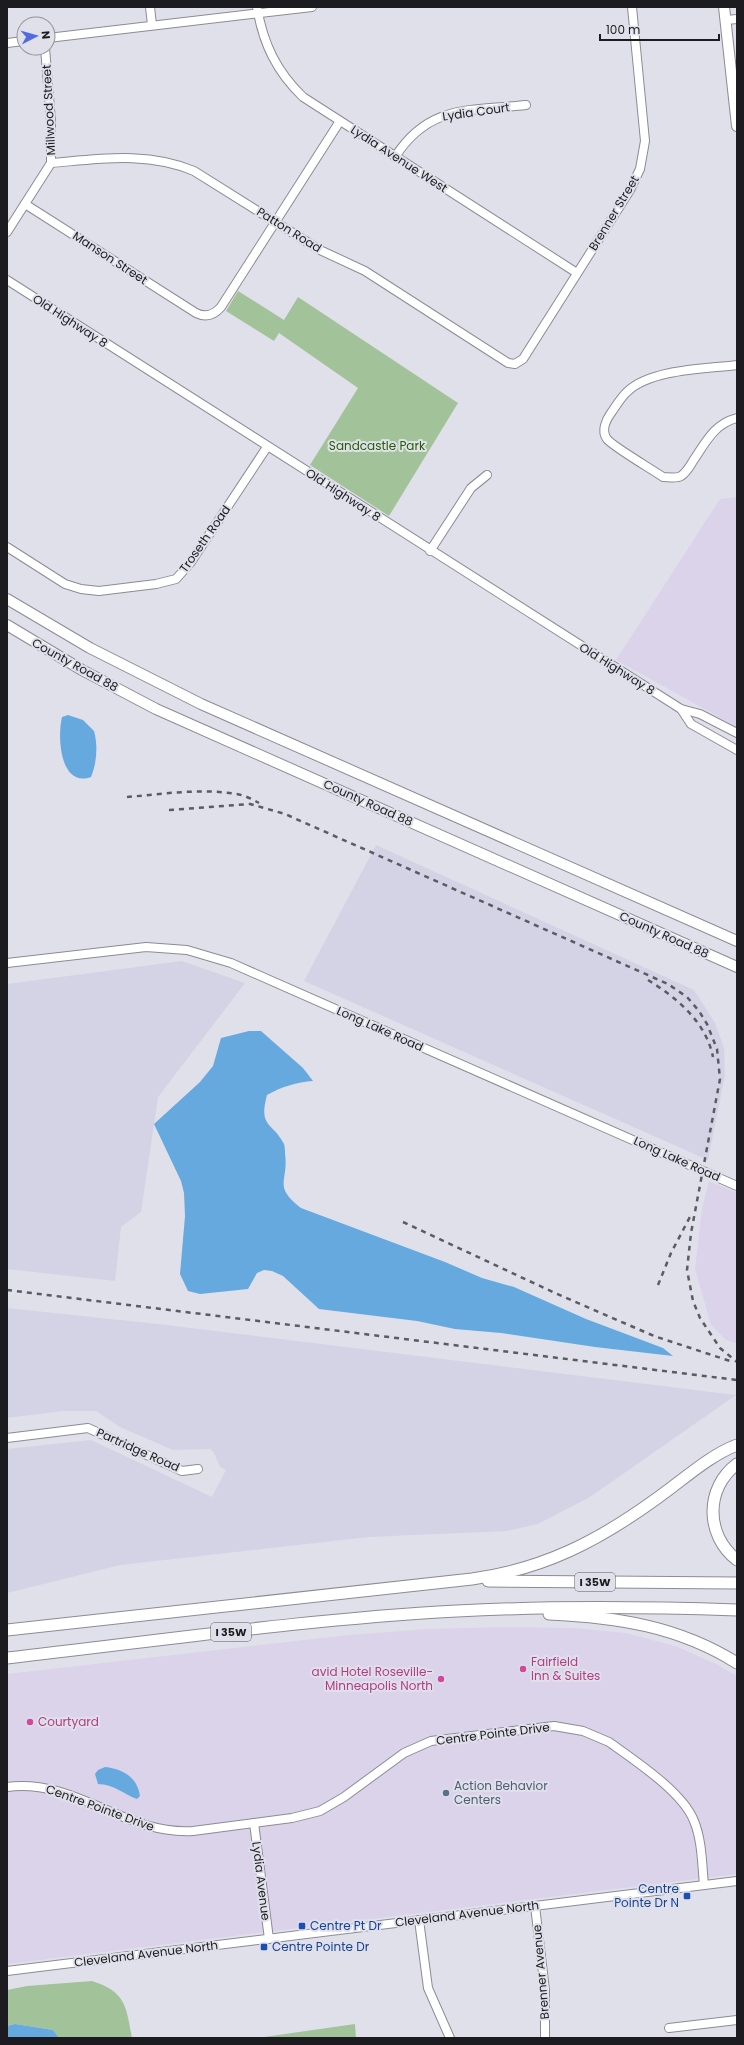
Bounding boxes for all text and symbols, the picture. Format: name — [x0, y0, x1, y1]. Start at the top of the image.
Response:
north arrow — [16, 16, 56, 56]
scale bar — [600, 16, 719, 42]
text: 100 m — [606, 21, 640, 38]
text: N — [38, 30, 54, 40]
street label: Millwood Street — [38, 64, 59, 156]
street label: Lydia Court — [441, 98, 511, 125]
street label: Lydia Avenue West — [348, 121, 451, 196]
street label: Brenner Street — [584, 172, 643, 254]
street label: Patton Road — [254, 203, 325, 256]
street label: Manson Street — [70, 227, 151, 288]
street label: Old Highway 8 — [29, 290, 111, 351]
park label: Sandcastle Park — [329, 437, 426, 454]
street label: Old Highway 8 — [302, 464, 384, 525]
street label: Troseth Road — [175, 502, 234, 576]
street label: County Road 88 — [29, 634, 121, 695]
street label: Old Highway 8 — [576, 639, 658, 699]
street label: County Road 88 — [321, 775, 416, 830]
street label: County Road 88 — [617, 907, 712, 962]
street label: Long Lake Road — [334, 1002, 426, 1055]
street label: Long Lake Road — [631, 1132, 723, 1185]
street label: Partridge Road — [94, 1424, 182, 1475]
road number: I 35W — [575, 1573, 615, 1591]
road number: I 35W — [211, 1623, 251, 1641]
place label: Fairfield Inn & Suites — [531, 1653, 600, 1684]
place label: avid Hotel Roseville- Minneapolis North — [312, 1663, 433, 1694]
marker: Fairfield Inn & Suites — [518, 1664, 528, 1674]
marker: avid Hotel Roseville- Minneapolis North — [436, 1674, 446, 1684]
place label: Courtyard — [38, 1713, 99, 1730]
marker: Courtyard — [25, 1717, 35, 1727]
street label: Centre Pointe Drive — [435, 1718, 551, 1749]
place label: Action Behavior Centers — [454, 1777, 548, 1808]
street label: Centre Pointe Drive — [44, 1780, 157, 1835]
marker: Action Behavior Centers — [441, 1788, 451, 1798]
street label: Lydia Avenue — [248, 1841, 275, 1921]
place label: Centre Pointe Dr N — [614, 1880, 679, 1911]
marker: Centre Pointe Dr N — [682, 1891, 692, 1901]
street label: Cleveland Avenue North — [394, 1896, 540, 1931]
place label: Centre Pt Dr — [310, 1917, 382, 1934]
marker: Centre Pt Dr — [297, 1921, 307, 1931]
street label: Brenner Avenue — [528, 1924, 553, 2020]
street label: Cleveland Avenue North — [73, 1936, 219, 1971]
place label: Centre Pointe Dr — [272, 1938, 370, 1955]
marker: Centre Pointe Dr — [259, 1942, 269, 1952]

